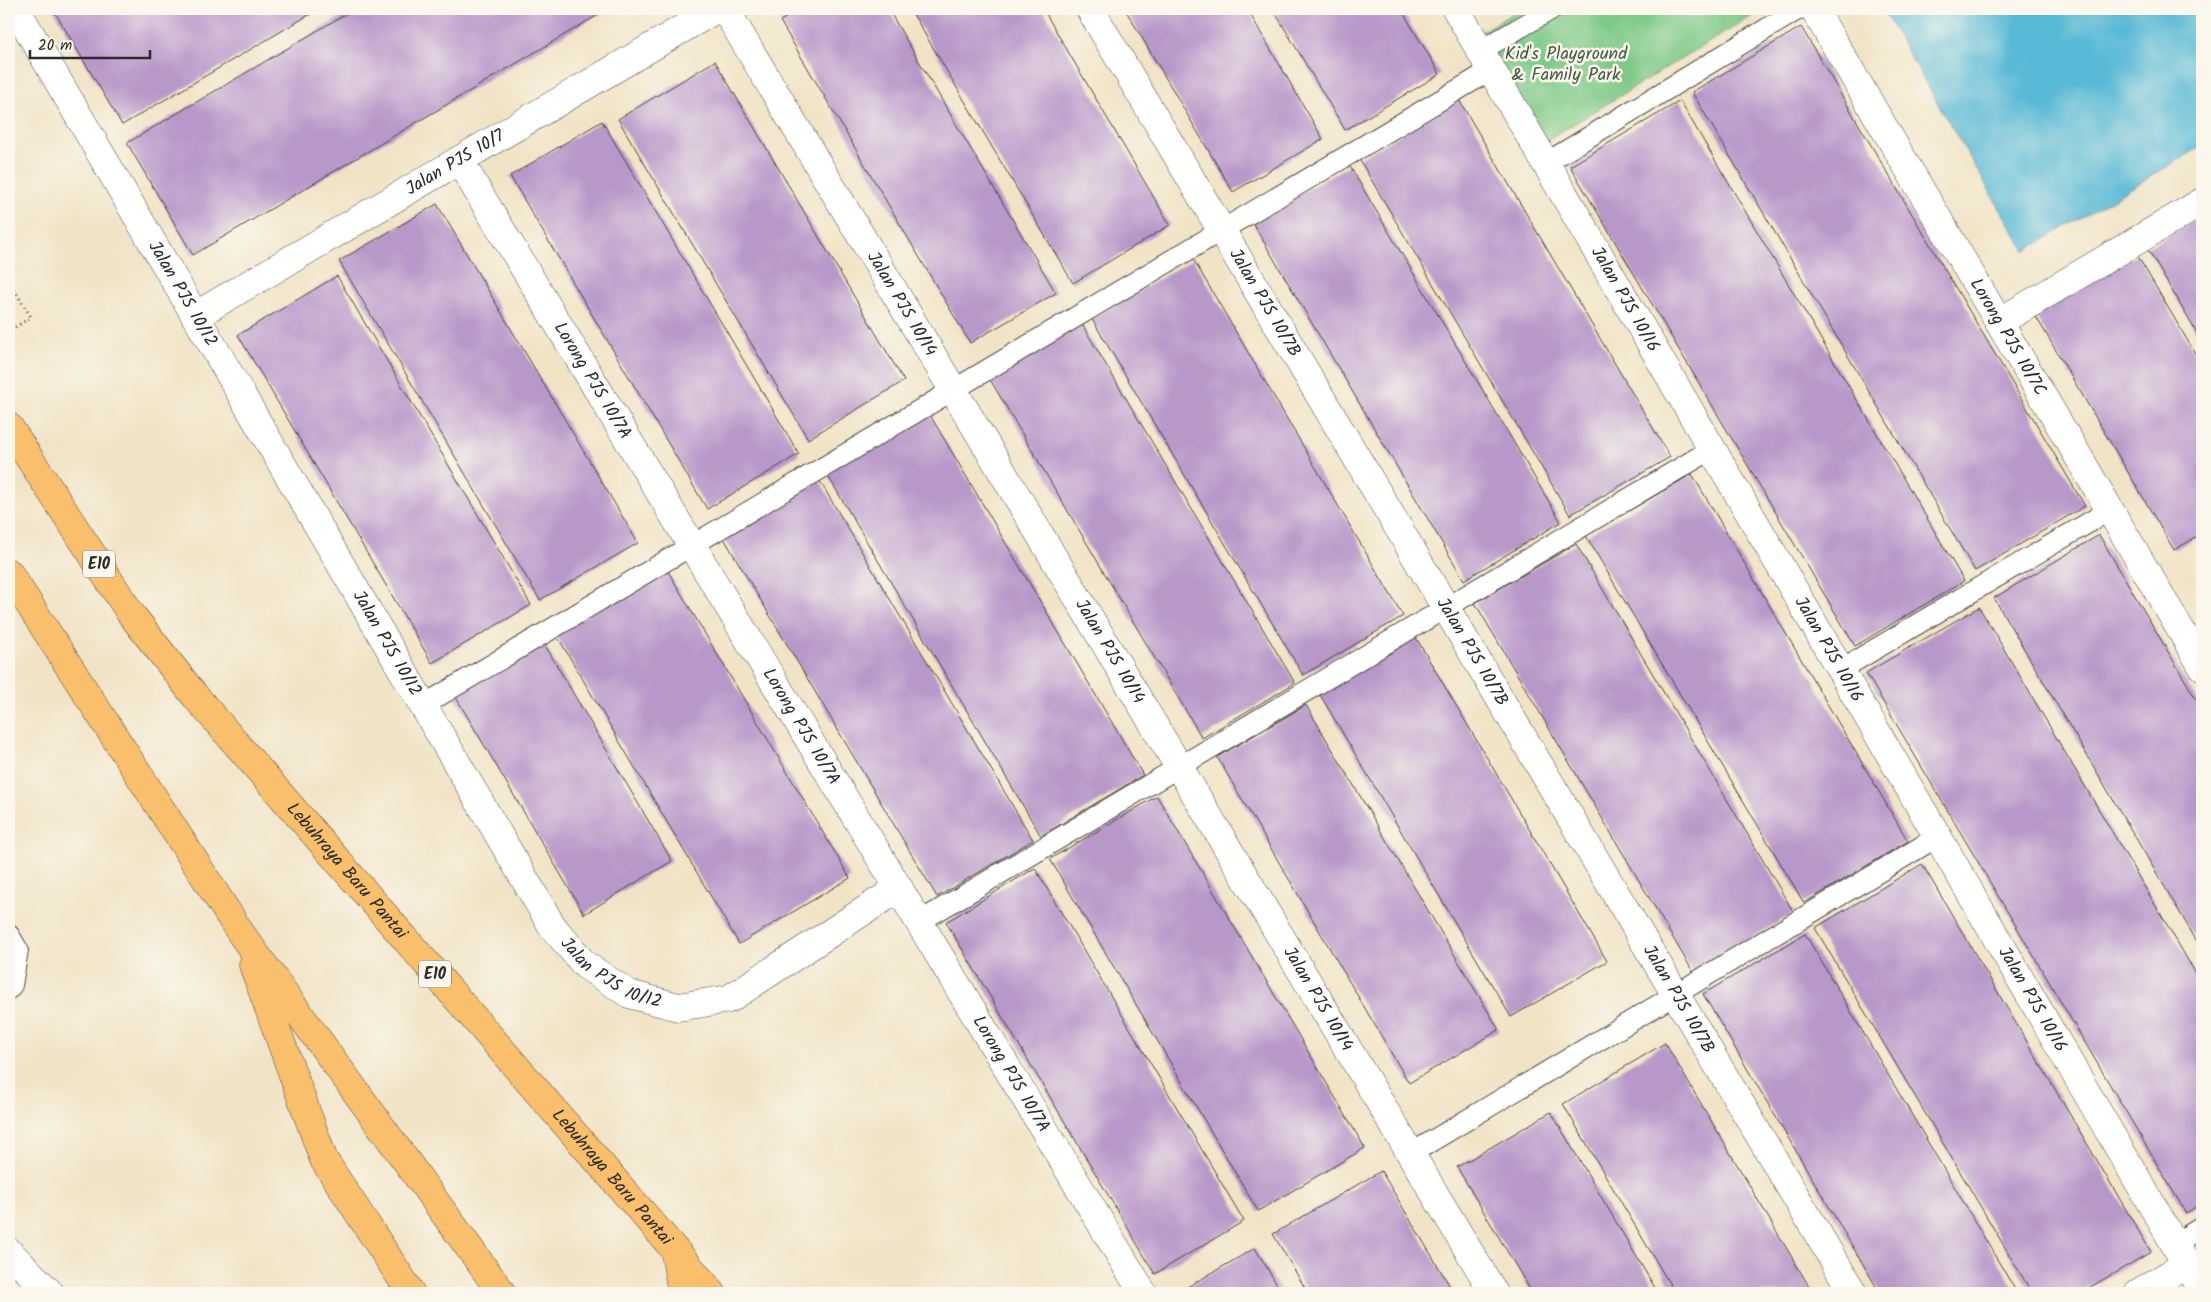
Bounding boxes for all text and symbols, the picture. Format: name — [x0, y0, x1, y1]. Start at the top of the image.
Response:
scale bar — [30, 28, 150, 60]
text: 20 m — [38, 34, 72, 58]
park label: Kid's Playground & Family Park — [1505, 40, 1628, 90]
street label: Jalan PJS 10/7 — [400, 122, 511, 203]
street label: Jalan PJS 10/12 — [140, 235, 225, 352]
street label: Jalan PJS 10/16 — [1583, 241, 1667, 358]
street label: Jalan PJS 10/7B — [1221, 243, 1308, 363]
street label: Jalan PJS 10/14 — [859, 246, 945, 362]
street label: Lorong PJS 10/7C — [1962, 273, 2054, 402]
street label: Lorong PJS 10/7A — [546, 317, 639, 445]
road number: E10 — [83, 550, 115, 578]
street label: Jalan PJS 10/12 — [344, 585, 429, 702]
street label: Jalan PJS 10/16 — [1786, 591, 1871, 708]
street label: Jalan PJS 10/7B — [1428, 592, 1516, 712]
street label: Jalan PJS 10/14 — [1067, 593, 1153, 710]
street label: Lorong PJS 10/7A — [754, 662, 848, 791]
street label: Lebuhraya Baru Pantai — [279, 796, 415, 947]
street label: Jalan PJS 10/12 — [553, 931, 665, 1017]
street label: Jalan PJS 10/7B — [1635, 939, 1722, 1059]
street label: Jalan PJS 10/14 — [1275, 941, 1361, 1057]
street label: Jalan PJS 10/16 — [1990, 941, 2075, 1058]
road number: E10 — [419, 961, 451, 988]
street label: Lorong PJS 10/7A — [964, 1010, 1058, 1139]
street label: Lebuhraya Baru Pantai — [544, 1102, 680, 1253]

